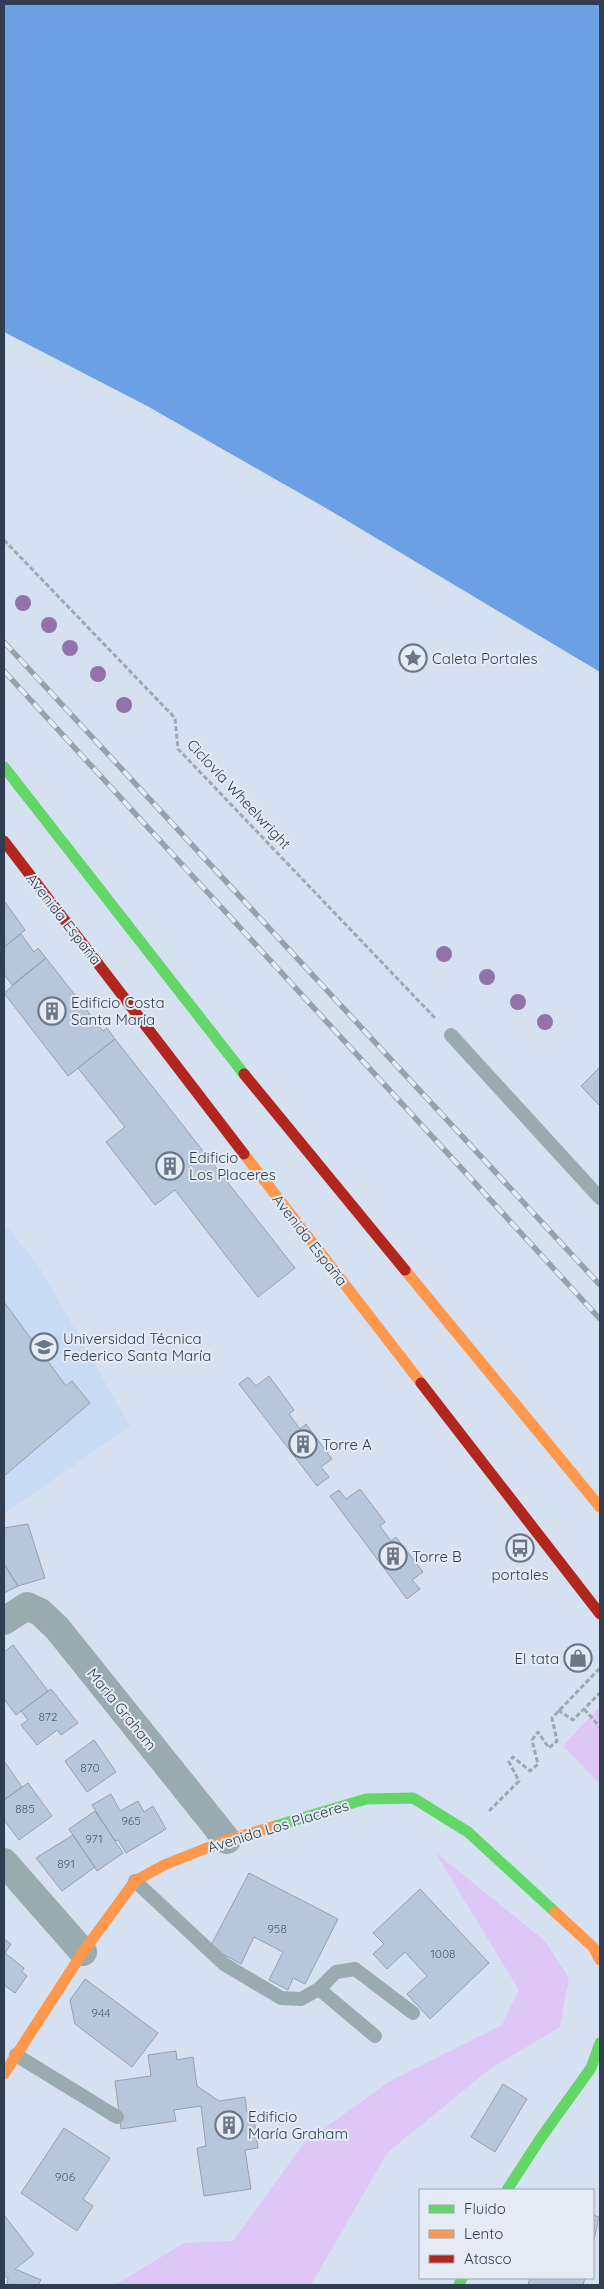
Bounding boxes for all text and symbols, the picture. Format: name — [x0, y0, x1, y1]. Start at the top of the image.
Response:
place icon: Caleta Portales — [398, 643, 428, 673]
place label: Caleta Portales — [432, 649, 538, 668]
street label: Ciclovía Wheelwright — [183, 735, 295, 853]
street label: Avenida España — [22, 869, 106, 969]
place label: Edificio Costa Santa María — [71, 993, 165, 1029]
building icon: Edificio Costa Santa María — [37, 996, 67, 1026]
place label: Edificio Los Placeres — [189, 1148, 276, 1184]
building icon: Edificio Los Placeres — [155, 1151, 185, 1181]
street label: Avenida España — [268, 1190, 352, 1290]
place label: Universidad Técnica Federico Santa María — [63, 1329, 211, 1365]
school or university icon: Universidad Técnica Federico Santa María — [29, 1332, 59, 1362]
building icon: Torre A — [288, 1429, 318, 1459]
place label: Torre A — [322, 1435, 372, 1454]
bus stop icon: portales — [505, 1533, 535, 1563]
building icon: Torre B — [378, 1541, 408, 1571]
place label: Torre B — [412, 1547, 462, 1566]
place label: portales — [492, 1565, 548, 1584]
shop icon: El tata — [563, 1643, 593, 1673]
place label: El tata — [515, 1649, 559, 1668]
street label: Maria Graham — [83, 1664, 161, 1754]
house number: 872 — [39, 1709, 58, 1724]
house number: 870 — [80, 1760, 100, 1775]
street label: Avenida Los Placeres — [205, 1795, 351, 1857]
house number: 885 — [15, 1801, 35, 1816]
house number: 965 — [121, 1813, 141, 1828]
house number: 971 — [85, 1831, 103, 1846]
house number: 891 — [57, 1856, 75, 1871]
house number: 958 — [267, 1921, 287, 1936]
house number: 1008 — [430, 1946, 456, 1961]
house number: 944 — [91, 2005, 111, 2020]
place label: Edificio María Graham — [248, 2107, 348, 2143]
building icon: Edificio María Graham — [214, 2110, 244, 2140]
house number: 906 — [55, 2169, 76, 2184]
legend — [419, 2189, 594, 2279]
text: Fluido — [464, 2199, 506, 2218]
text: Lento — [464, 2224, 503, 2243]
text: Atasco — [464, 2249, 512, 2268]

